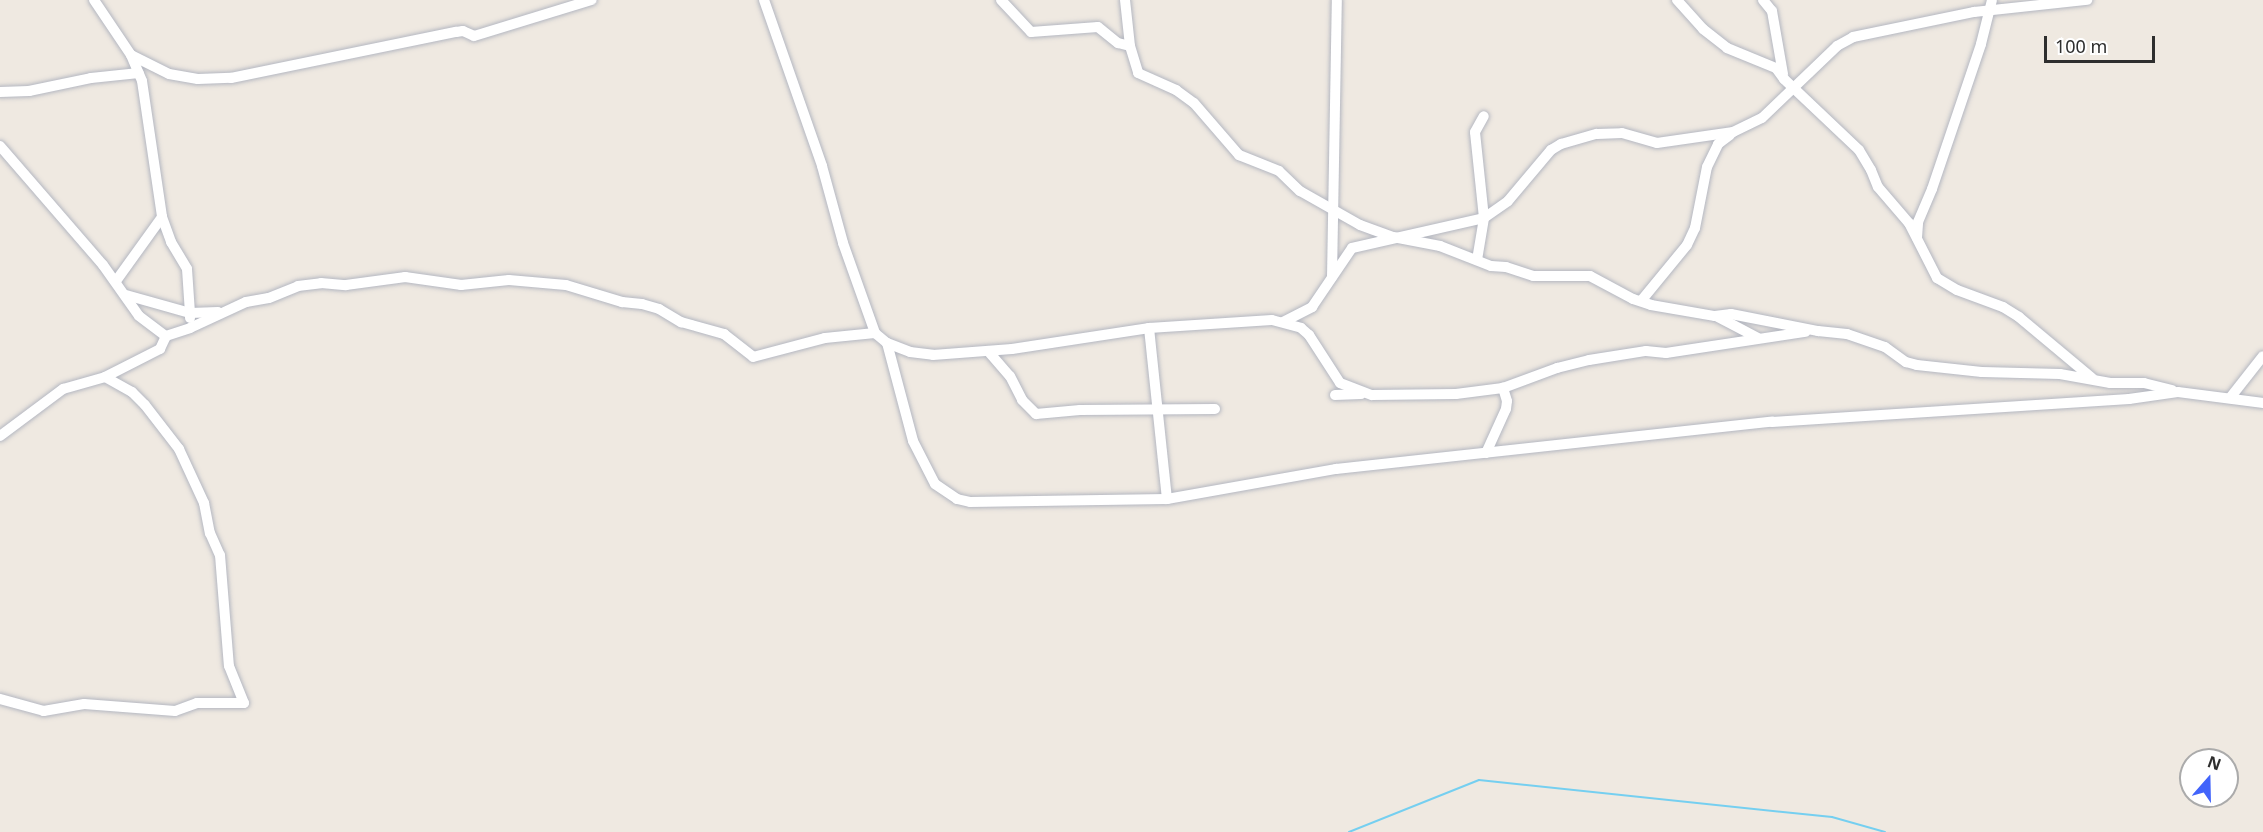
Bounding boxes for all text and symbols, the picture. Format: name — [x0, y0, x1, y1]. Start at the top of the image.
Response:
scale bar — [2047, 24, 2158, 62]
text: 100 m — [2055, 34, 2107, 58]
north arrow — [2179, 748, 2239, 808]
text: N — [2205, 750, 2224, 776]

